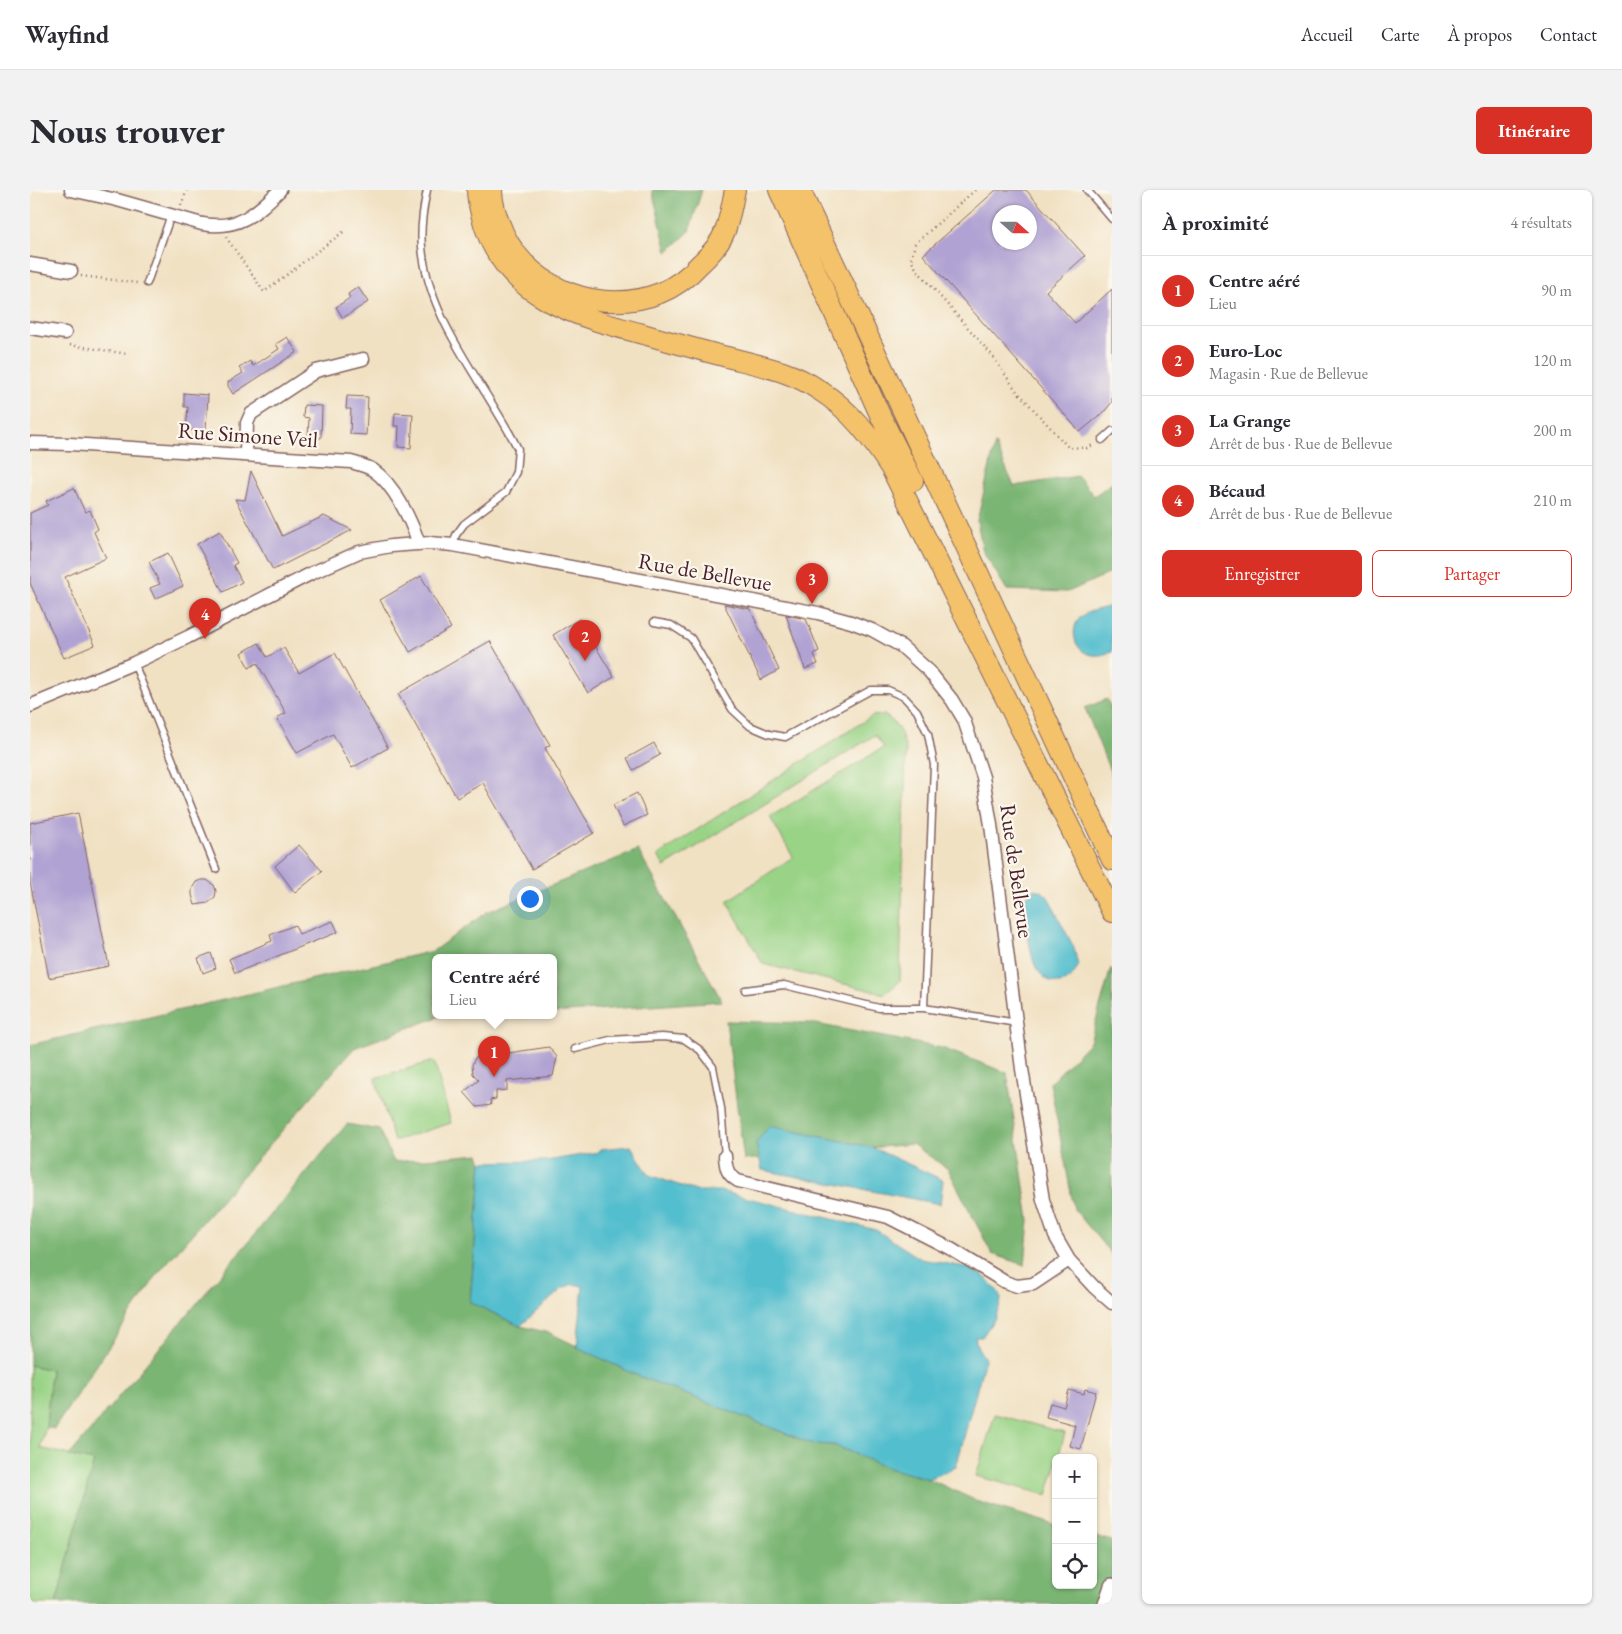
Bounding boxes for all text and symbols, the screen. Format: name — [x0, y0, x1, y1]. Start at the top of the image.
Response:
text: Wayfind — [25, 19, 109, 50]
text: Accueil — [1301, 23, 1353, 46]
text: Carte — [1381, 23, 1420, 46]
text: À propos — [1448, 23, 1512, 46]
text: Contact — [1540, 23, 1597, 46]
button: Itinéraire — [1476, 107, 1592, 154]
text: Nous trouver — [30, 108, 225, 153]
north arrow — [992, 205, 1037, 250]
text: À proximité — [1162, 209, 1269, 236]
text: 4 résultats — [1510, 212, 1572, 233]
text: Centre aéré — [1209, 268, 1300, 293]
text: 1 — [1174, 280, 1182, 301]
text: 90 m — [1541, 280, 1572, 301]
text: Lieu — [1209, 293, 1237, 314]
text: Euro-Loc — [1209, 338, 1282, 363]
text: 2 — [1174, 350, 1182, 371]
text: 120 m — [1533, 350, 1572, 371]
text: Magasin · Rue de Bellevue — [1209, 363, 1368, 384]
text: La Grange — [1209, 408, 1291, 433]
street label: Rue Simone Veil — [177, 416, 319, 454]
text: 3 — [1174, 420, 1182, 441]
text: 200 m — [1533, 420, 1572, 441]
text: Arrêt de bus · Rue de Bellevue — [1209, 433, 1392, 454]
text: Bécaud — [1209, 478, 1266, 503]
text: 4 — [1174, 490, 1182, 511]
text: 210 m — [1533, 490, 1572, 511]
text: Arrêt de bus · Rue de Bellevue — [1209, 503, 1392, 524]
street label: Rue de Bellevue — [636, 546, 774, 598]
button: Enregistrer — [1162, 550, 1362, 597]
button: Partager — [1372, 550, 1572, 597]
pin: 3 — [796, 563, 828, 604]
pin: 4 — [189, 598, 221, 639]
pin: 2 — [569, 620, 601, 661]
street label: Rue de Bellevue — [993, 802, 1041, 940]
your location — [517, 886, 543, 912]
popup — [432, 954, 557, 1019]
text: Centre aéré — [449, 964, 540, 989]
text: Lieu — [449, 989, 477, 1010]
pin: 1 — [478, 1036, 510, 1077]
map controls — [1052, 1454, 1097, 1589]
button: + — [1052, 1454, 1097, 1499]
button: − — [1052, 1499, 1097, 1544]
button: locate — [1052, 1544, 1097, 1589]

